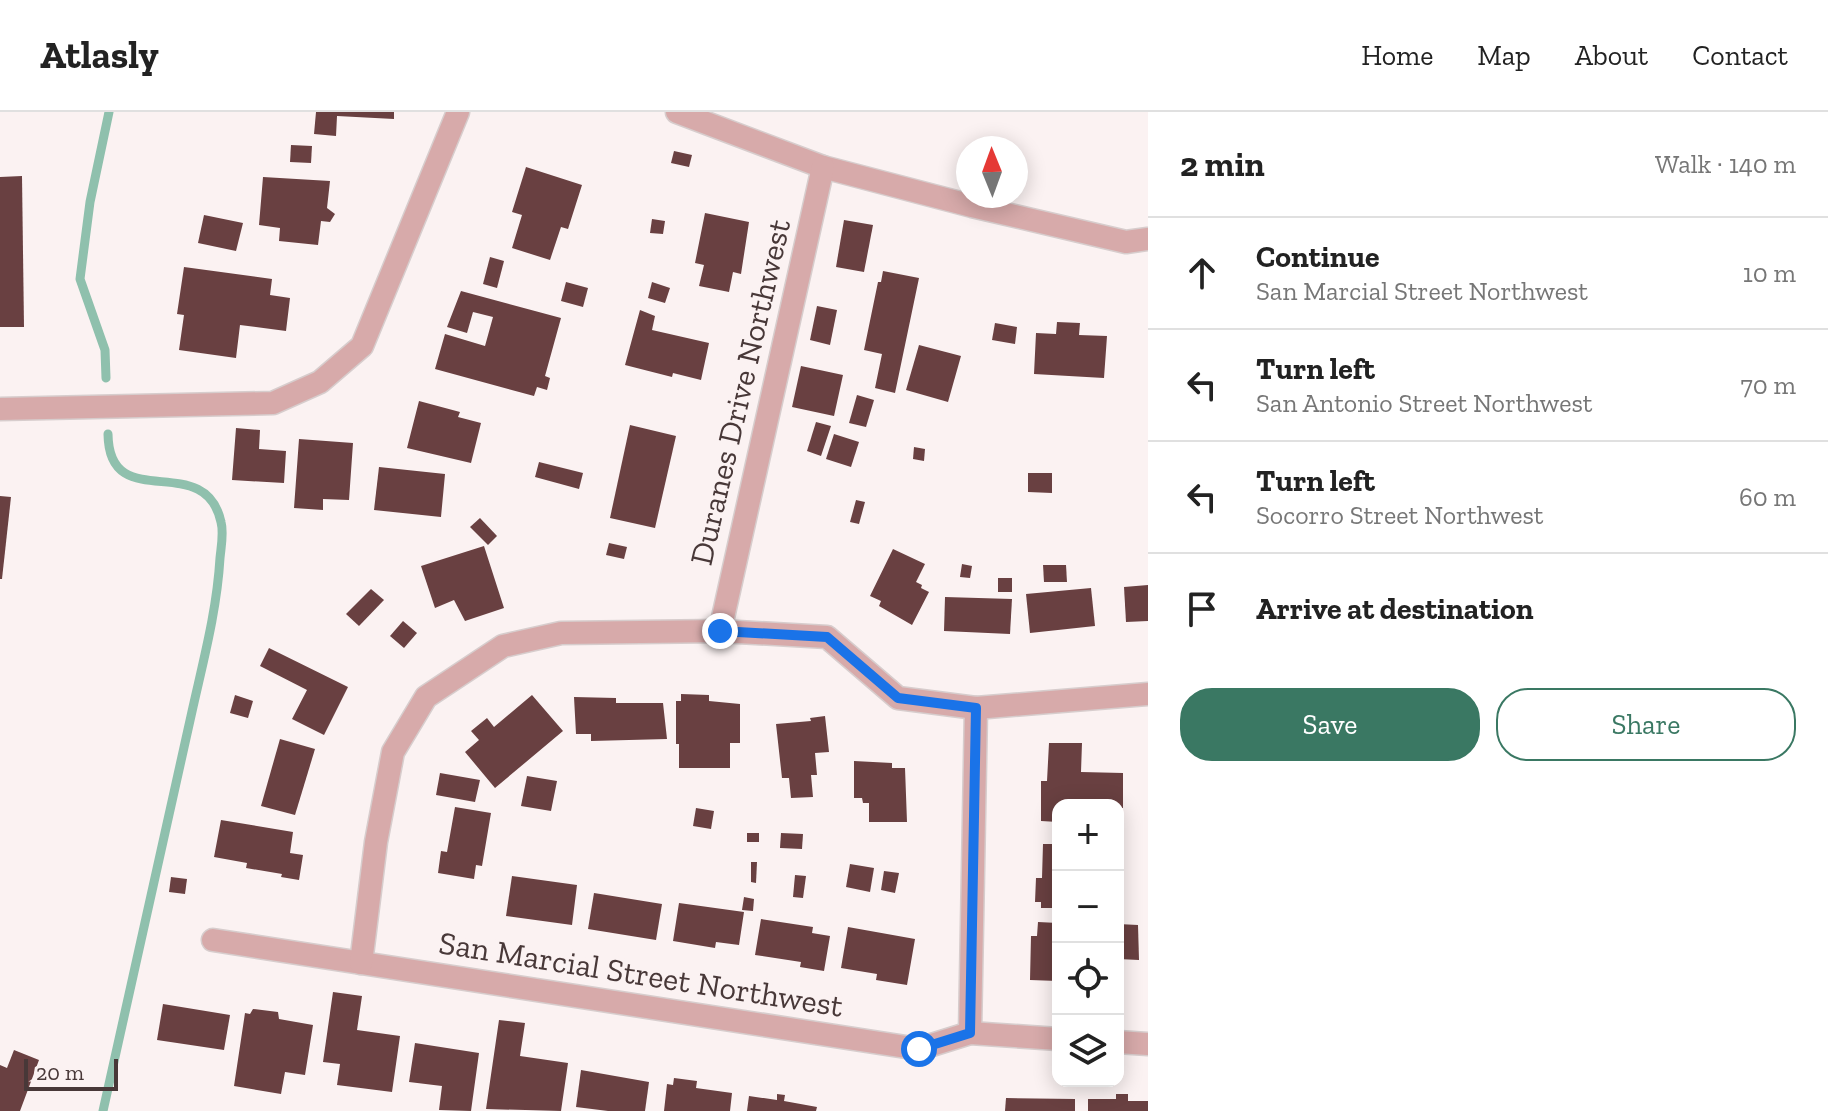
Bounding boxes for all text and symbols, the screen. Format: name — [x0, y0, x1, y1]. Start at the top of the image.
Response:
text: Atlasly — [40, 32, 159, 78]
text: Home — [1361, 39, 1433, 72]
text: Map — [1477, 39, 1531, 72]
text: About — [1575, 39, 1648, 72]
text: Contact — [1692, 39, 1788, 72]
north arrow — [956, 136, 1028, 208]
text: 2 min — [1180, 144, 1265, 185]
text: Walk · 140 m — [1655, 148, 1796, 180]
street label: Duranes Drive Northwest — [682, 215, 798, 569]
text: Continue — [1256, 239, 1380, 275]
icon: ahead — [1180, 251, 1224, 295]
text: 10 m — [1743, 257, 1796, 289]
text: San Marcial Street Northwest — [1256, 275, 1588, 307]
text: Turn left — [1256, 351, 1375, 387]
icon: left — [1180, 363, 1224, 407]
text: 70 m — [1740, 369, 1796, 401]
text: San Antonio Street Northwest — [1256, 387, 1592, 419]
text: Turn left — [1256, 463, 1375, 499]
icon: left — [1180, 475, 1224, 519]
text: 60 m — [1739, 481, 1796, 513]
text: Socorro Street Northwest — [1256, 499, 1544, 531]
icon: arrive — [1180, 587, 1224, 631]
text: Arrive at destination — [1256, 591, 1533, 627]
route end — [702, 613, 738, 649]
button: Save — [1180, 688, 1480, 761]
button: Share — [1496, 688, 1796, 761]
map controls — [1052, 799, 1124, 1087]
button: + — [1052, 799, 1124, 871]
button: − — [1052, 871, 1124, 943]
street label: San Marcial Street Northwest — [436, 923, 846, 1025]
button: locate — [1052, 943, 1124, 1015]
button: layers — [1052, 1015, 1124, 1087]
route start — [901, 1031, 937, 1067]
scale bar — [24, 1055, 118, 1091]
text: 20 m — [36, 1059, 84, 1086]

